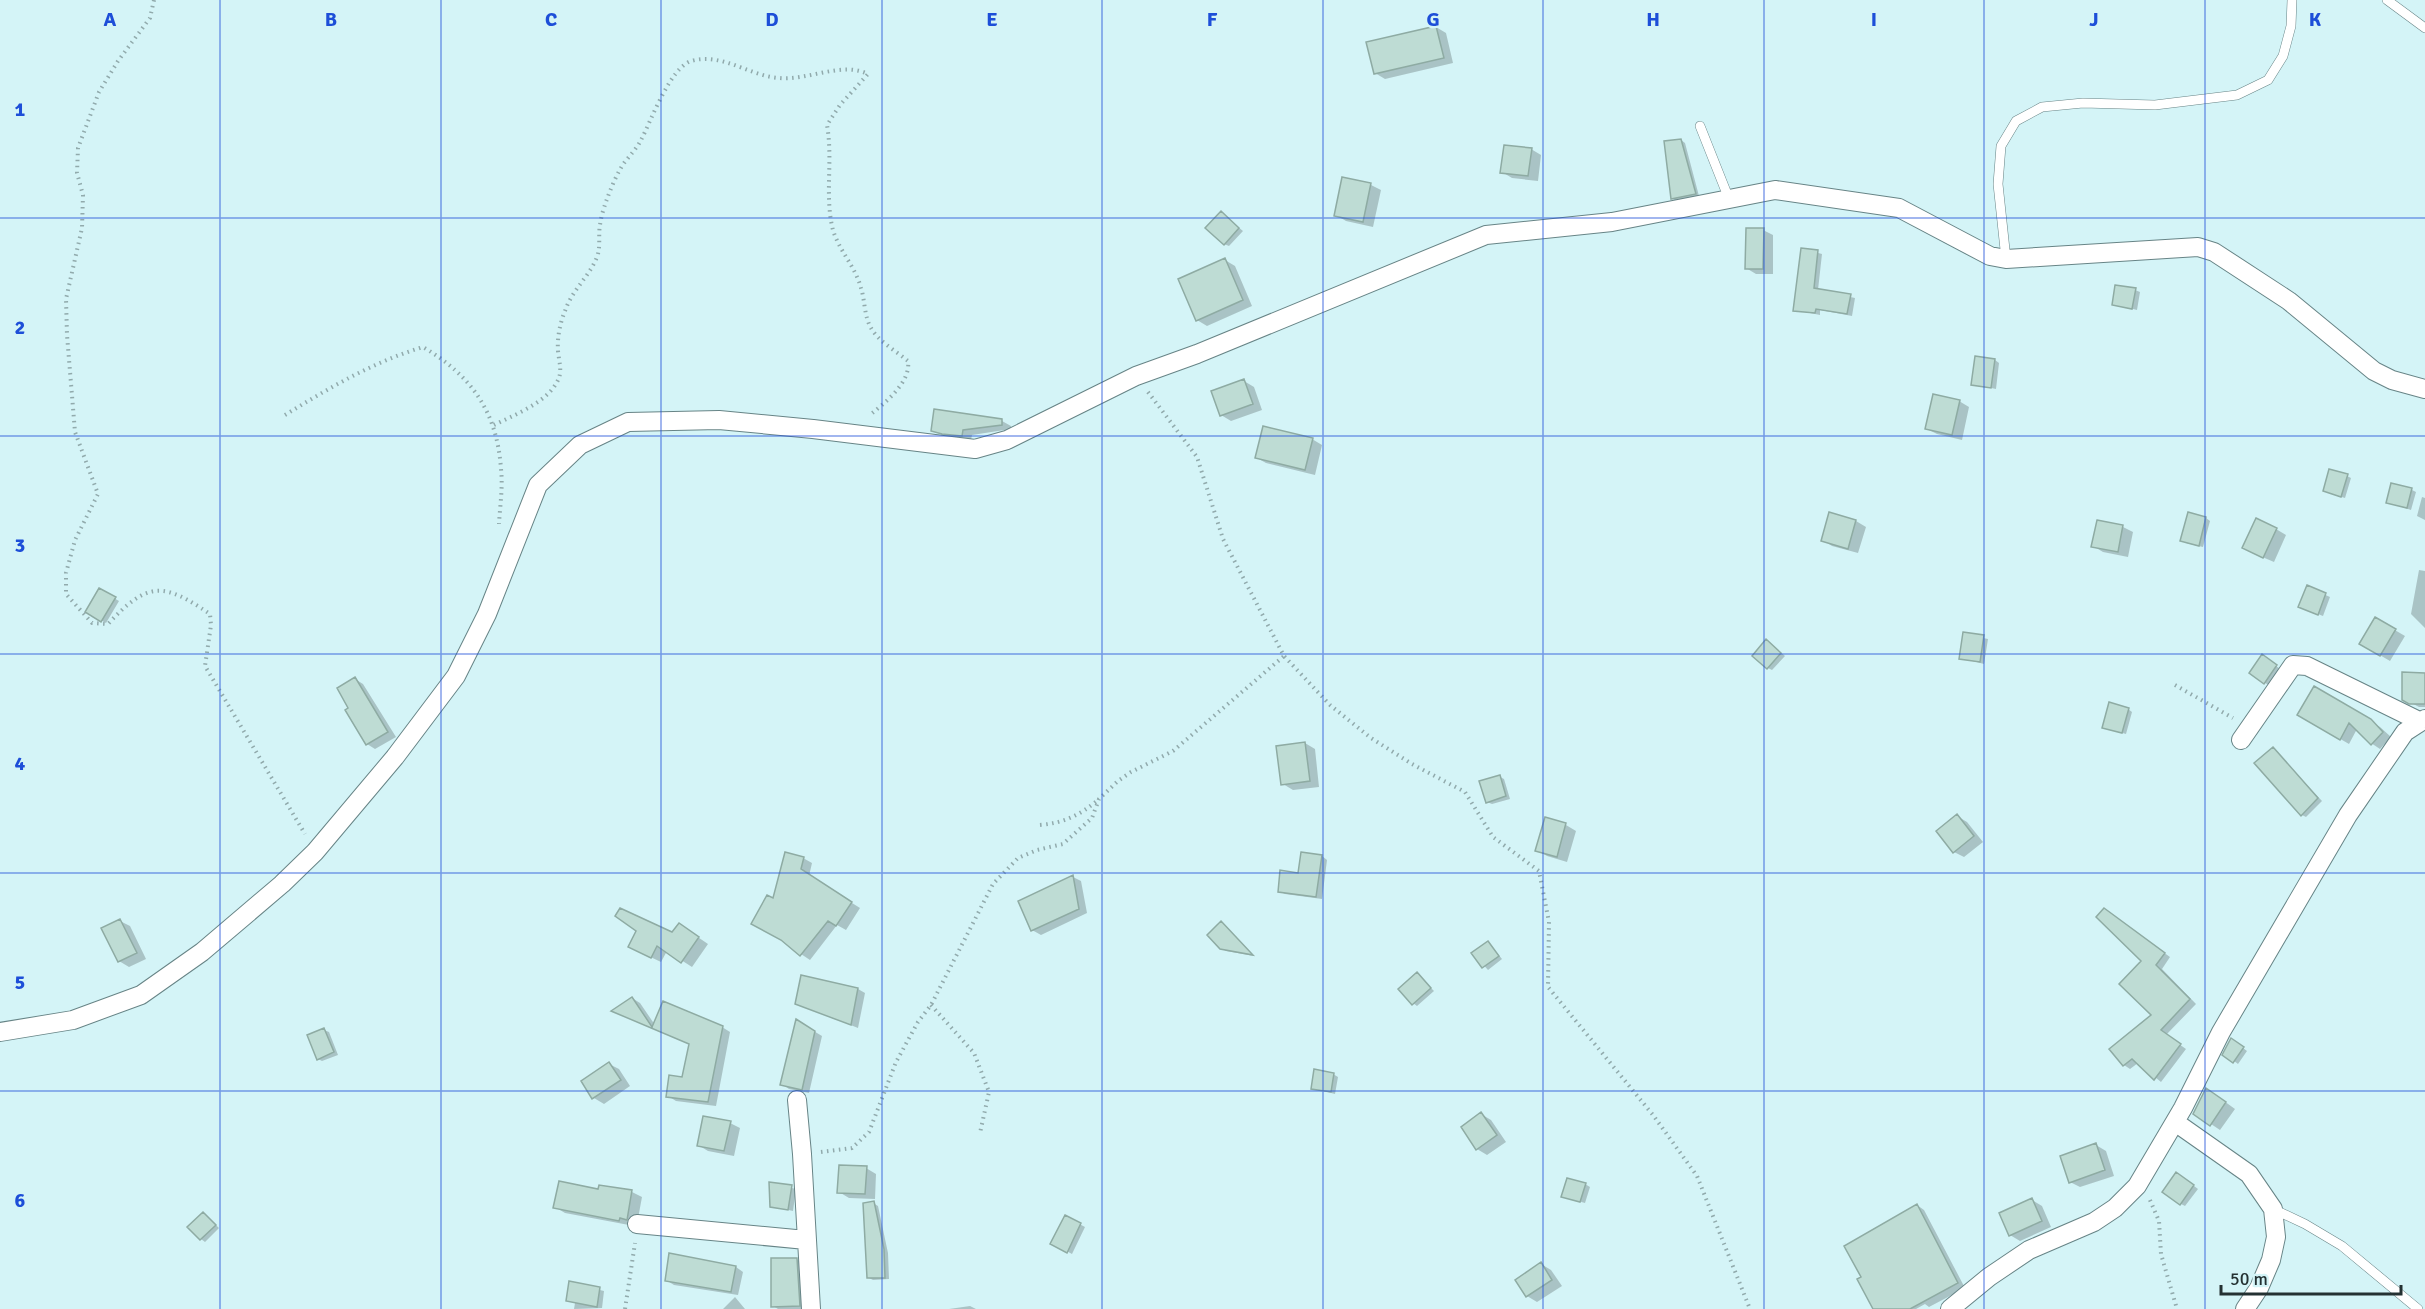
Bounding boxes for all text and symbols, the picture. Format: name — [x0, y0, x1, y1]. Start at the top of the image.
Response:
text: A — [104, 7, 117, 32]
text: B — [325, 7, 337, 32]
text: C — [545, 7, 557, 32]
text: D — [765, 7, 779, 32]
text: E — [986, 7, 998, 32]
text: F — [1207, 7, 1218, 32]
text: G — [1426, 7, 1440, 32]
text: H — [1646, 7, 1660, 32]
text: I — [1871, 7, 1877, 32]
text: J — [2089, 7, 2099, 32]
text: K — [2309, 7, 2322, 32]
text: 1 — [15, 97, 26, 122]
text: 2 — [15, 315, 25, 340]
text: 3 — [15, 533, 25, 558]
text: 4 — [15, 751, 26, 776]
text: 5 — [15, 970, 25, 995]
text: 6 — [15, 1188, 26, 1213]
scale bar — [2221, 1258, 2401, 1296]
text: 50 m — [2230, 1268, 2268, 1290]

